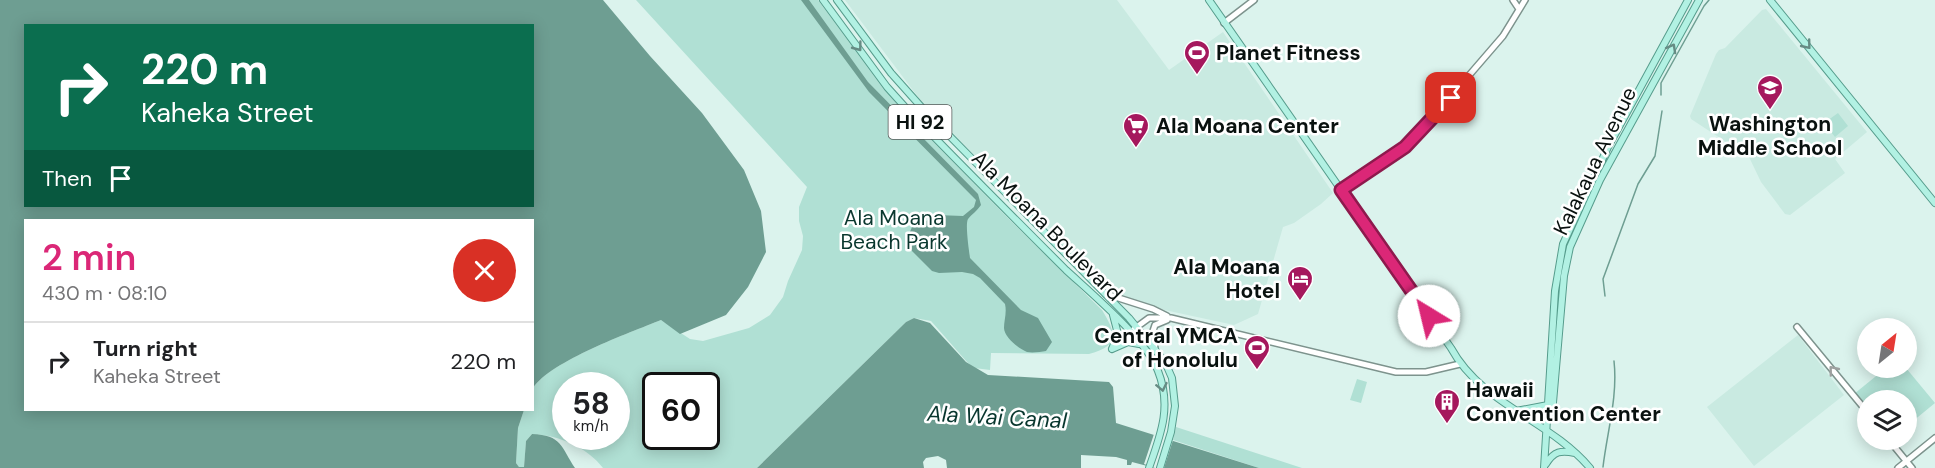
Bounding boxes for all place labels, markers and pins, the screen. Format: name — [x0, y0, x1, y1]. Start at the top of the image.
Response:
sports icon: Planet Fitness — [1182, 38, 1212, 76]
place label: Planet Fitness — [1216, 39, 1361, 67]
pin — [1425, 72, 1476, 123]
school or university icon: Washington Middle School — [1755, 73, 1785, 111]
place label: Washington Middle School — [1698, 110, 1842, 162]
supermarket icon: Ala Moana Center — [1121, 111, 1151, 149]
place label: Ala Moana Center — [1156, 112, 1339, 140]
place label: Ala Moana Hotel — [1173, 253, 1280, 305]
hotel icon: Ala Moana Hotel — [1285, 264, 1315, 302]
place label: Central YMCA of Honolulu — [1094, 322, 1238, 374]
sports icon: Central YMCA of Honolulu — [1242, 333, 1272, 371]
place label: Hawaii Convention Center — [1466, 376, 1661, 428]
building icon: Hawaii Convention Center — [1432, 387, 1462, 425]

